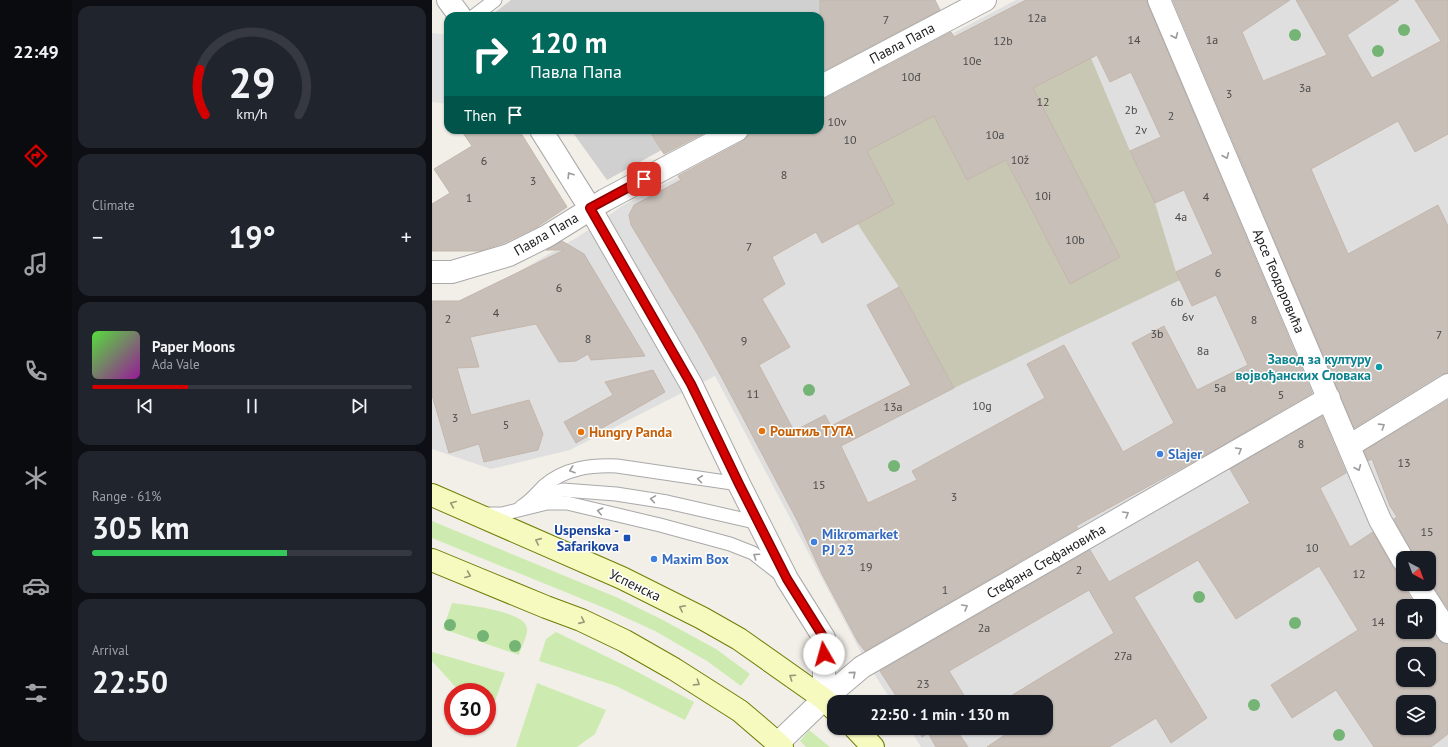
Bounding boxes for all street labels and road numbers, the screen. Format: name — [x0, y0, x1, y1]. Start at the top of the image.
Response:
street label: Павла Папа — [866, 18, 938, 68]
street label: Павла Папа — [511, 208, 582, 260]
street label: Арсе Теодоровића — [1249, 226, 1309, 336]
street label: Стефана Стефановића — [983, 520, 1109, 602]
street label: Успенска — [606, 565, 664, 605]

